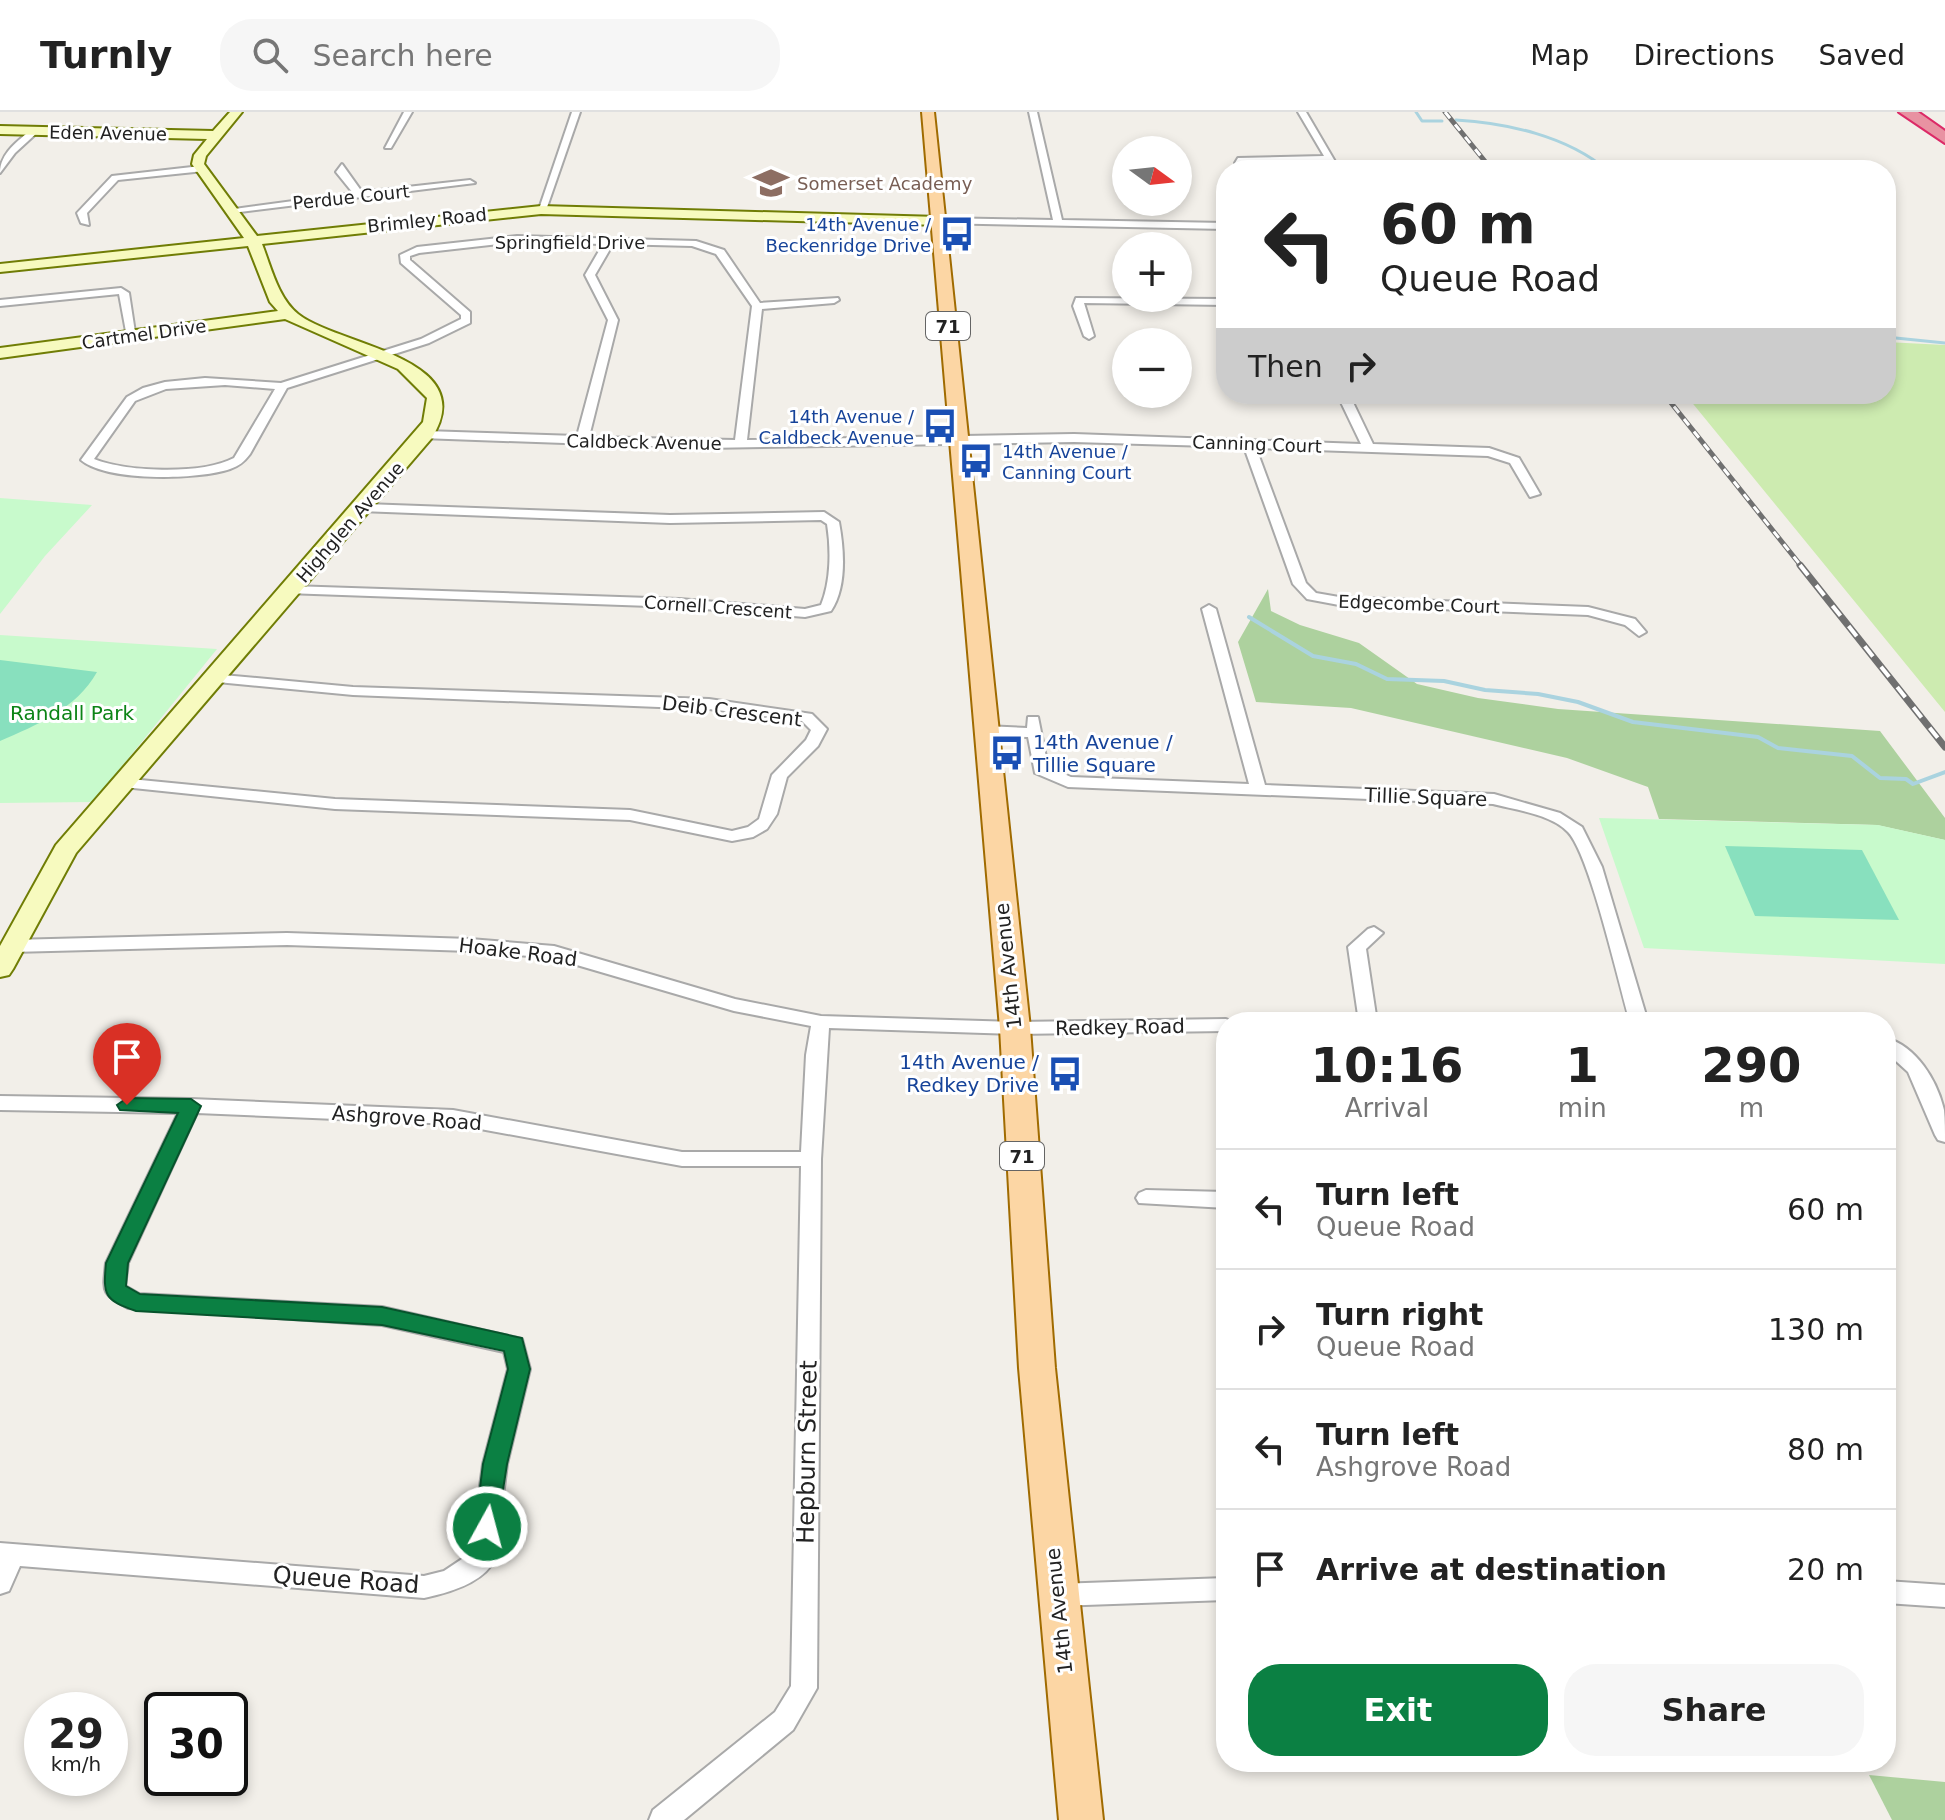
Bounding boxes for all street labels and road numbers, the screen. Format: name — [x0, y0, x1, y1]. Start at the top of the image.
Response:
street label: Eden Avenue — [49, 121, 167, 145]
street label: Perdue Court — [291, 180, 411, 214]
street label: Brimley Road — [366, 203, 488, 237]
street label: Springfield Drive — [495, 232, 645, 253]
road number: 71 — [926, 312, 970, 340]
street label: Cartmel Drive — [80, 315, 208, 353]
street label: Caldbeck Avenue — [566, 430, 722, 454]
street label: Canning Court — [1192, 431, 1322, 457]
street label: Highglen Avenue — [292, 457, 408, 587]
street label: Cornell Crescent — [643, 591, 793, 623]
street label: Edgecombe Court — [1338, 591, 1500, 617]
street label: Deib Crescent — [661, 691, 803, 731]
street label: Tillie Square — [1363, 783, 1488, 811]
street label: 14th Avenue — [989, 902, 1027, 1030]
street label: Hoake Road — [457, 933, 579, 971]
street label: Redkey Road — [1055, 1014, 1185, 1040]
street label: Ashgrove Road — [331, 1101, 483, 1135]
road number: 71 — [1000, 1142, 1044, 1170]
street label: Hepburn Street — [791, 1360, 823, 1544]
street label: 14th Avenue — [1040, 1547, 1078, 1675]
street label: Queue Road — [272, 1561, 420, 1599]

